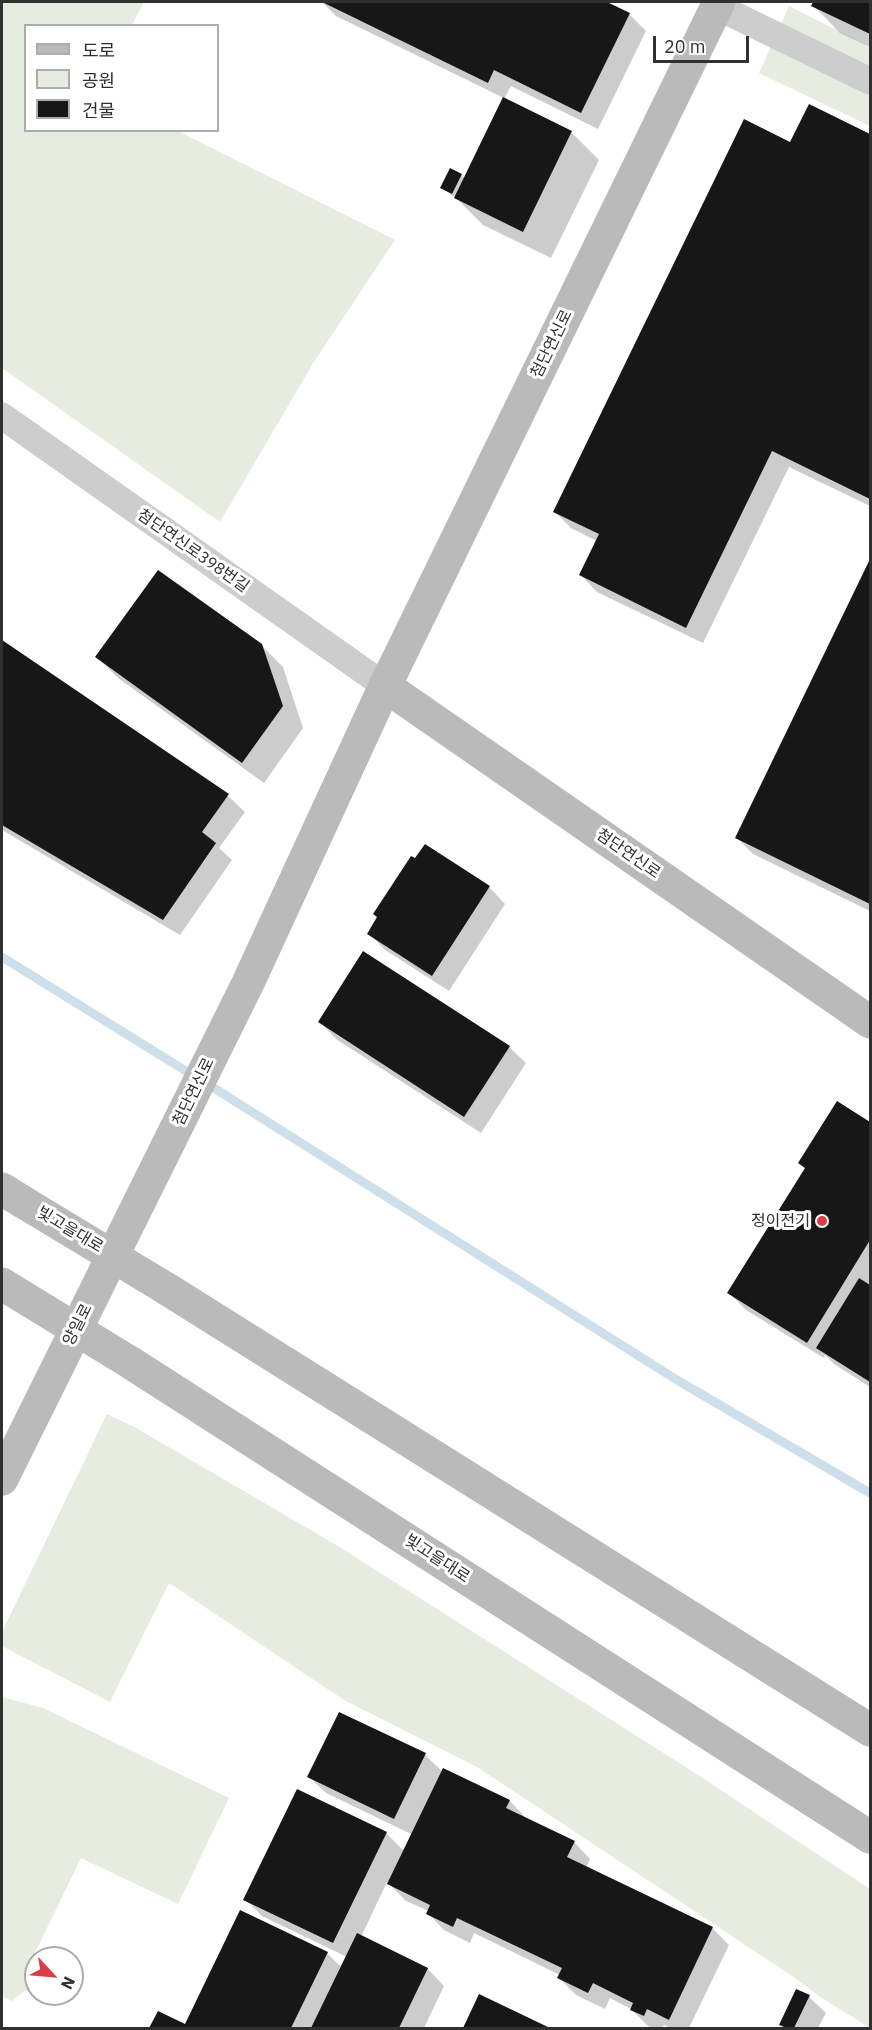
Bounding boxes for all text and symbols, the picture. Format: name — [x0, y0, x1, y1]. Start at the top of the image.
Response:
legend — [24, 24, 219, 132]
scale bar — [656, 24, 752, 62]
text: 20 m — [664, 35, 706, 58]
text: 도로 — [82, 39, 115, 62]
text: 공원 — [82, 69, 115, 92]
text: 건물 — [82, 99, 115, 122]
street label: 첨단연신로 — [527, 307, 577, 381]
street label: 첨단연신로398번길 — [133, 505, 253, 597]
street label: 첨단연신로 — [592, 825, 664, 883]
street label: 첨단연신로 — [169, 1055, 219, 1129]
street label: 빛고을대로 — [34, 1203, 106, 1257]
place label: 정이전기 — [751, 1211, 810, 1231]
marker: 정이전기 — [815, 1214, 829, 1228]
street label: 양일로 — [59, 1301, 97, 1349]
street label: 빛고을대로 — [401, 1531, 473, 1587]
north arrow — [24, 1946, 84, 2006]
text: N — [57, 1973, 80, 1993]

